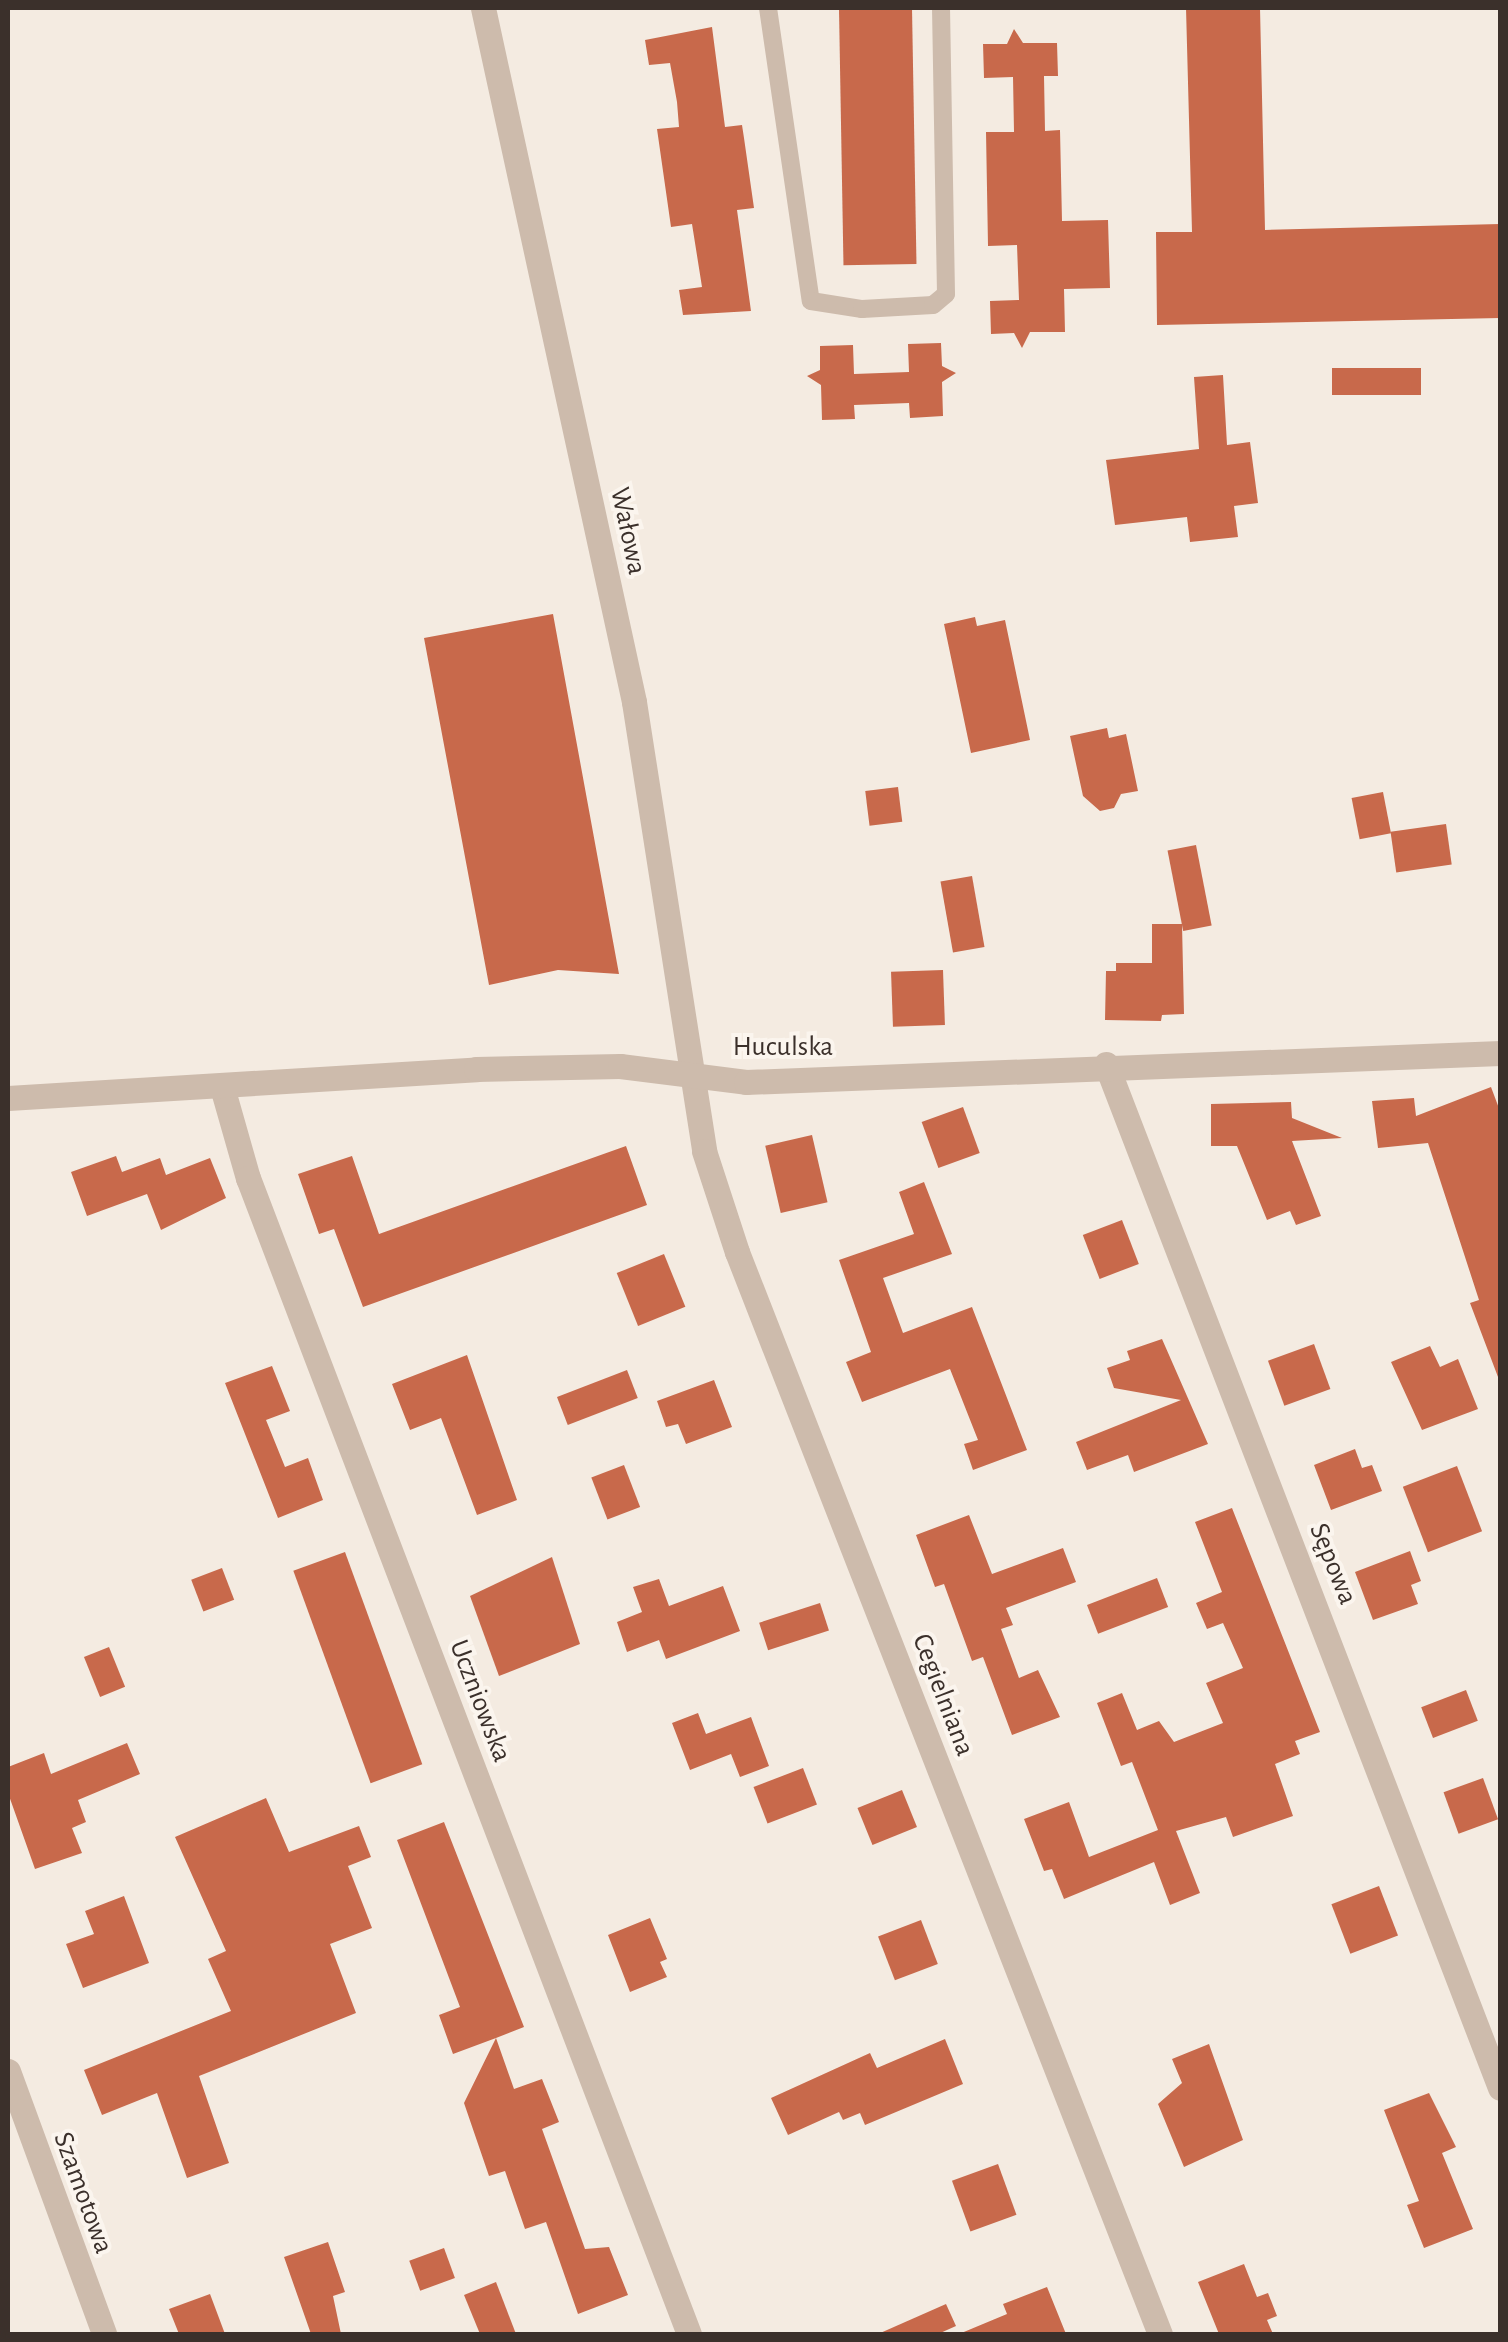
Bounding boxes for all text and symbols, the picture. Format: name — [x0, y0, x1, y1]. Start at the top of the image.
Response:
street label: Wałowa — [602, 484, 654, 578]
street label: Huculska — [733, 1030, 833, 1064]
street label: Sępowa — [1302, 1519, 1364, 1609]
street label: Cegielniana — [904, 1629, 982, 1761]
street label: Uczniowska — [441, 1635, 519, 1767]
street label: Szamotowa — [46, 2128, 120, 2258]

